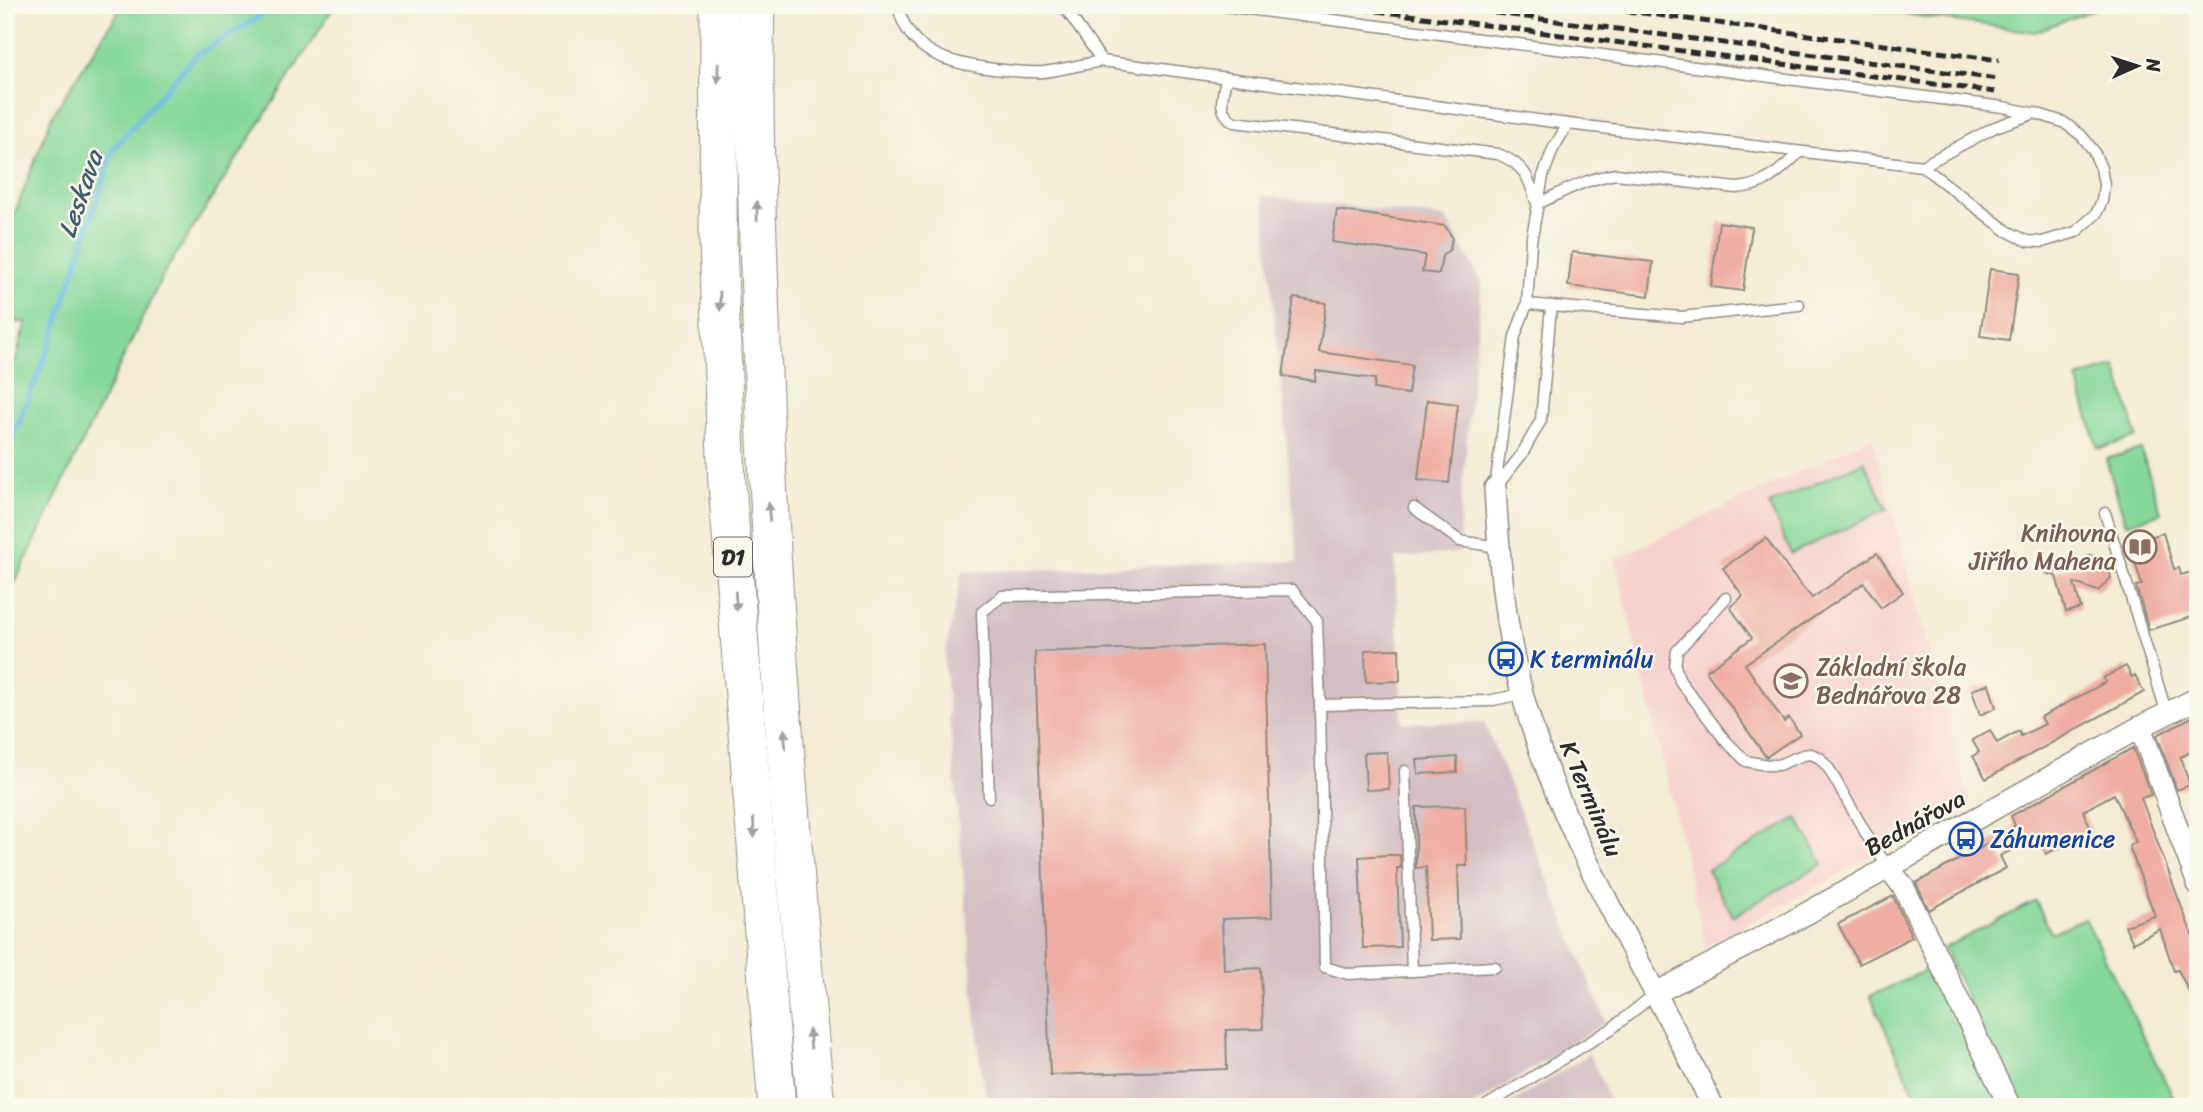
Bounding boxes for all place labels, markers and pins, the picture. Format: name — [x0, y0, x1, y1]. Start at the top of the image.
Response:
place label: Knihovna Jiřího Mahena — [1968, 512, 2117, 582]
library icon: Knihovna Jiřího Mahena — [2121, 528, 2159, 566]
place label: K terminálu — [1530, 638, 1653, 680]
bus stop icon: K terminálu — [1487, 640, 1525, 678]
place label: Základní škola Bednářova 28 — [1816, 646, 1967, 716]
school or university icon: Základní škola Bednářova 28 — [1772, 662, 1810, 700]
place label: Záhumenice — [1990, 818, 2115, 860]
bus stop icon: Záhumenice — [1947, 820, 1985, 858]

